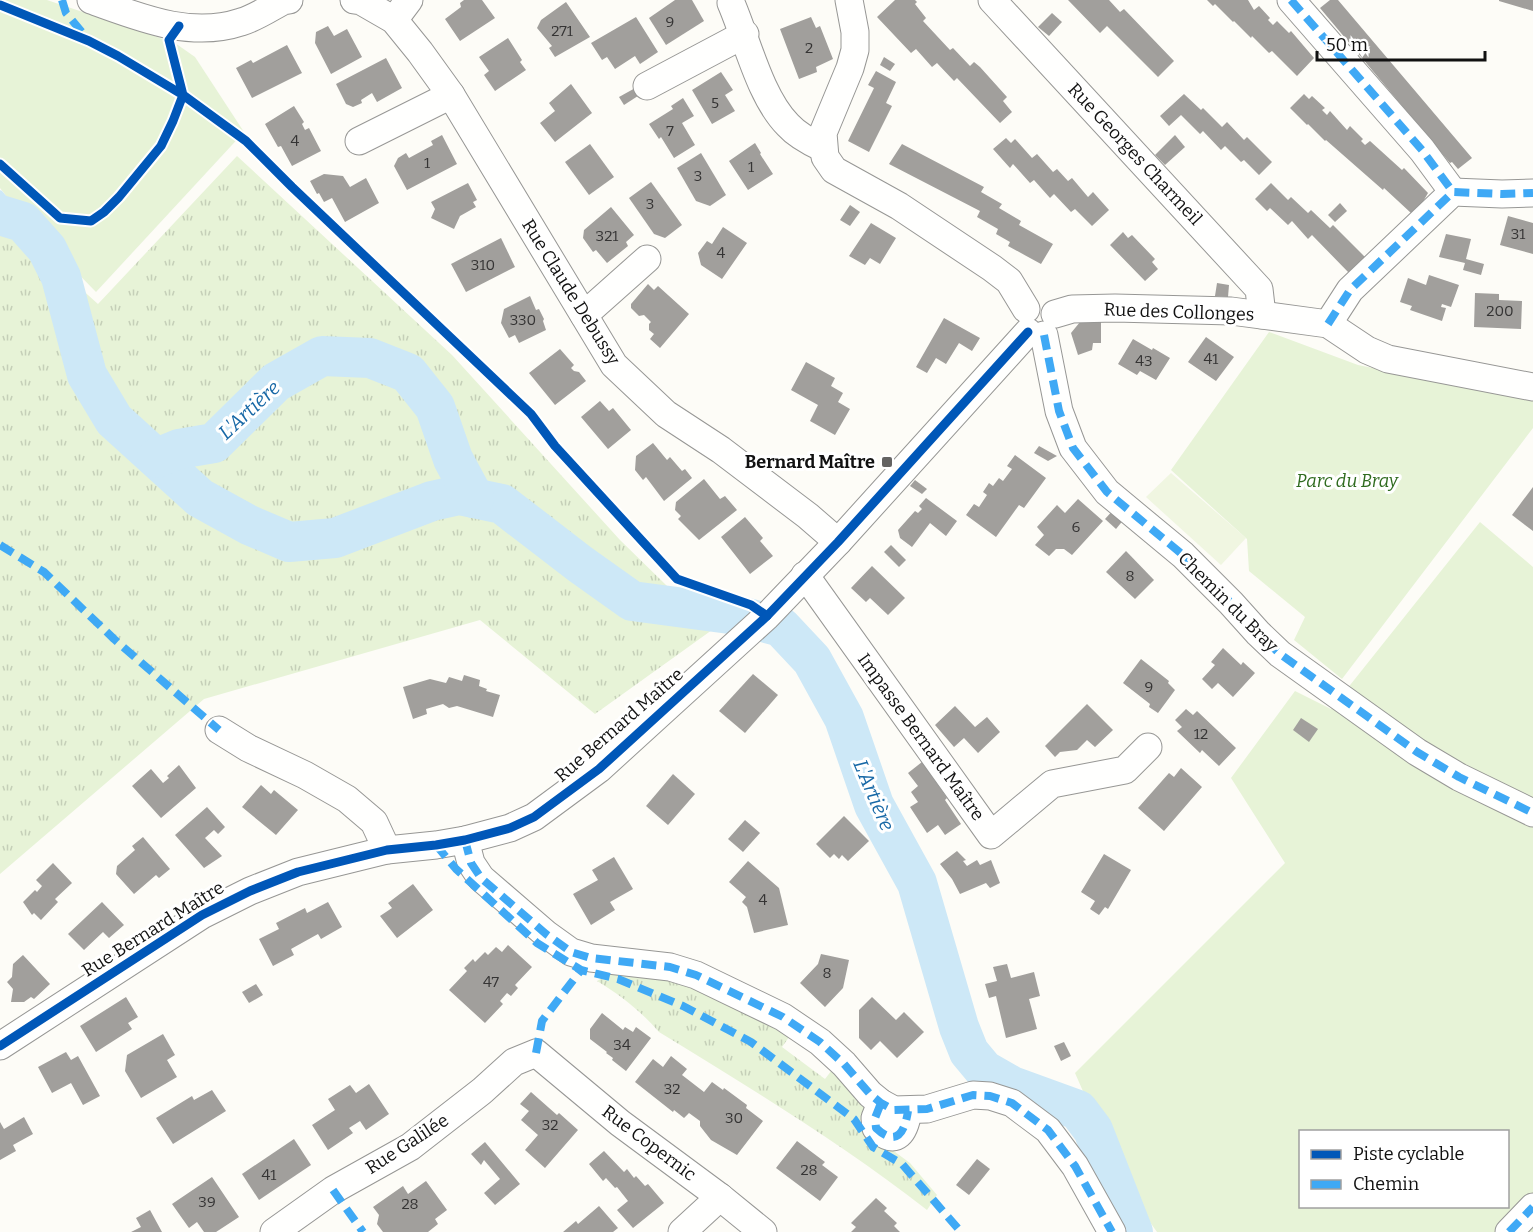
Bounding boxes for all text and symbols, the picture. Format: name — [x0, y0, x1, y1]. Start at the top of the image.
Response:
house number: 9 — [666, 13, 674, 31]
house number: 271 — [551, 22, 573, 40]
scale bar — [1317, 24, 1485, 62]
text: 50 m — [1326, 34, 1368, 56]
house number: 2 — [805, 39, 813, 57]
street label: Rue Georges Charmeil — [1063, 78, 1207, 230]
house number: 5 — [711, 94, 719, 112]
house number: 7 — [666, 122, 674, 140]
house number: 4 — [291, 132, 300, 150]
house number: 1 — [424, 154, 430, 172]
house number: 1 — [748, 158, 754, 176]
house number: 3 — [694, 167, 702, 185]
house number: 3 — [646, 195, 654, 213]
street label: Rue Claude Debussy — [517, 215, 625, 369]
house number: 31 — [1511, 225, 1525, 243]
house number: 321 — [596, 227, 618, 245]
house number: 4 — [717, 244, 726, 262]
house number: 310 — [471, 256, 495, 274]
street label: Rue des Collonges — [1103, 298, 1255, 326]
house number: 200 — [1486, 302, 1514, 320]
house number: 330 — [510, 311, 536, 329]
house number: 41 — [1204, 350, 1218, 368]
house number: 43 — [1135, 352, 1153, 370]
water label: L'Artière — [213, 376, 285, 444]
place label: Bernard Maître — [745, 451, 875, 473]
marker: Bernard Maître — [880, 455, 894, 469]
park label: Parc du Bray — [1296, 470, 1399, 492]
house number: 6 — [1072, 518, 1081, 536]
street label: Chemin du Bray — [1173, 547, 1283, 657]
house number: 8 — [1125, 567, 1135, 585]
street label: Impasse Bernard Maître — [853, 649, 989, 825]
street label: Rue Bernard Maître — [550, 663, 688, 787]
house number: 9 — [1145, 678, 1153, 696]
house number: 12 — [1194, 725, 1208, 743]
water label: L'Artière — [848, 756, 900, 834]
street label: Rue Bernard Maître — [78, 876, 228, 982]
house number: 4 — [759, 891, 768, 909]
house number: 8 — [822, 964, 832, 982]
house number: 47 — [483, 973, 500, 991]
house number: 34 — [613, 1036, 631, 1054]
house number: 32 — [664, 1080, 680, 1098]
street label: Rue Copernic — [598, 1101, 700, 1185]
street label: Rue Galilée — [361, 1109, 453, 1179]
house number: 30 — [725, 1109, 743, 1127]
house number: 32 — [542, 1116, 558, 1134]
legend — [1299, 1130, 1509, 1208]
text: Piste cyclable — [1353, 1143, 1464, 1165]
house number: 28 — [800, 1161, 818, 1179]
house number: 41 — [262, 1166, 276, 1184]
text: Chemin — [1353, 1173, 1420, 1195]
house number: 39 — [198, 1193, 216, 1211]
house number: 28 — [401, 1195, 419, 1213]

